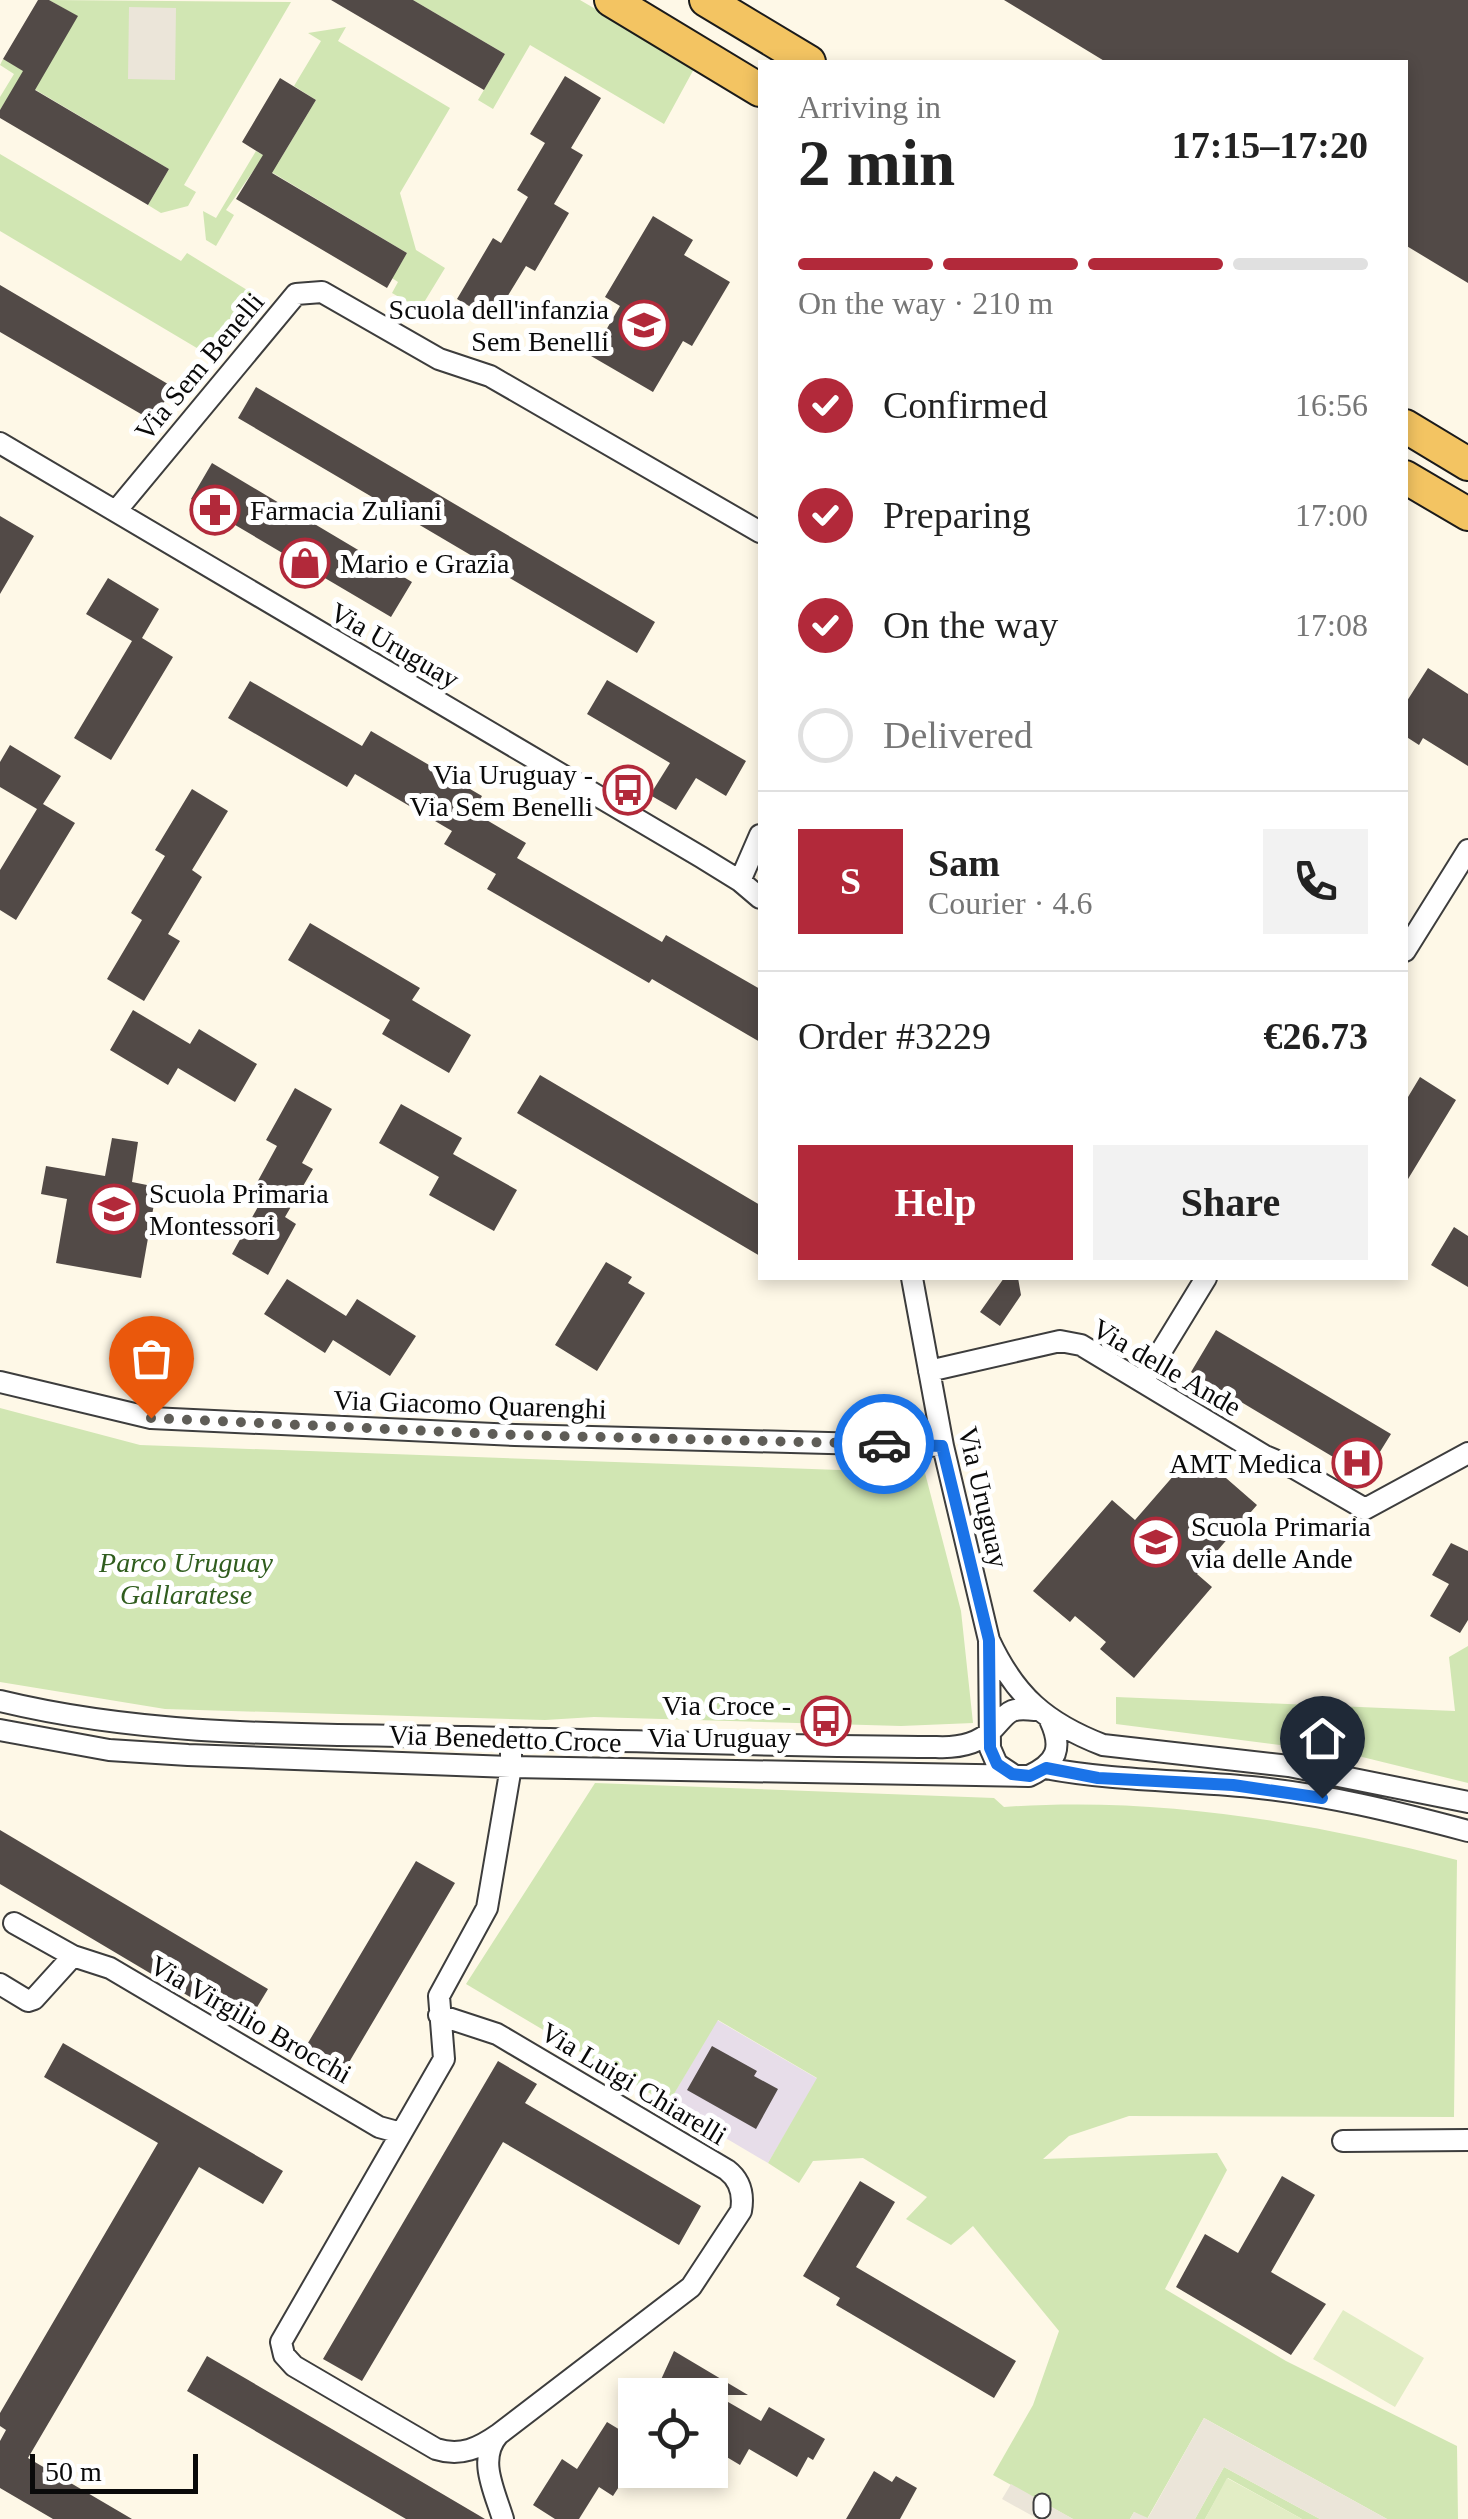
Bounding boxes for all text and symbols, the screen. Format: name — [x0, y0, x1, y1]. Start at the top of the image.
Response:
text: Arriving in — [798, 89, 941, 125]
text: 17:15–17:20 — [1172, 124, 1368, 166]
text: 2 min — [798, 127, 955, 199]
text: On the way · 210 m — [798, 285, 1053, 321]
street label: Via Sem Benelli — [129, 286, 270, 447]
place label: Scuola dell'infanzia Sem Benelli — [389, 294, 610, 357]
school or university icon: Scuola dell'infanzia Sem Benelli — [618, 299, 670, 351]
icon: check — [798, 378, 853, 433]
text: Confirmed — [883, 384, 1048, 426]
text: 16:56 — [1295, 387, 1368, 423]
pharmacy icon: Farmacia Zuliani — [189, 484, 241, 536]
icon: check — [798, 488, 853, 543]
text: Preparing — [883, 494, 1031, 536]
place label: Farmacia Zuliani — [250, 495, 442, 526]
text: 17:00 — [1295, 497, 1368, 533]
shop icon: Mario e Grazia — [279, 537, 331, 589]
place label: Mario e Grazia — [340, 548, 510, 579]
street label: Via Uruguay — [325, 596, 465, 695]
icon: check — [798, 598, 853, 653]
text: On the way — [883, 604, 1058, 646]
text: 17:08 — [1295, 607, 1368, 643]
text: Delivered — [883, 714, 1033, 756]
place label: Via Uruguay - Via Sem Benelli — [410, 759, 593, 822]
bus stop icon: Via Uruguay - Via Sem Benelli — [602, 764, 654, 816]
button: phone — [1263, 829, 1368, 934]
text: Sam — [928, 842, 1000, 884]
text: S — [840, 860, 861, 902]
text: Courier · 4.6 — [928, 885, 1092, 921]
text: Order #3229 — [798, 1015, 991, 1057]
text: €26.73 — [1264, 1015, 1368, 1057]
button: Help — [798, 1145, 1073, 1260]
button: Share — [1093, 1145, 1368, 1260]
place label: Scuola Primaria Montessori — [149, 1178, 329, 1241]
school or university icon: Scuola Primaria Montessori — [88, 1183, 140, 1235]
street label: Via delle Ande — [1087, 1312, 1246, 1422]
pin — [109, 1316, 194, 1419]
icon: bag — [124, 1331, 179, 1386]
street label: Via Giacomo Quarenghi — [333, 1384, 607, 1425]
courier — [834, 1394, 934, 1494]
icon: car — [857, 1417, 912, 1472]
street label: Via Uruguay — [952, 1424, 1015, 1571]
hospital icon: AMT Medica — [1331, 1437, 1383, 1489]
place label: AMT Medica — [1169, 1448, 1323, 1479]
place label: Scuola Primaria via delle Ande — [1191, 1511, 1371, 1574]
school or university icon: Scuola Primaria via delle Ande — [1130, 1516, 1182, 1568]
park label: Parco Uruguay Gallaratese — [98, 1547, 274, 1610]
place label: Via Croce - Via Uruguay — [647, 1690, 791, 1753]
bus stop icon: Via Croce - Via Uruguay — [800, 1695, 852, 1747]
pin — [1280, 1696, 1365, 1799]
icon: home — [1295, 1711, 1350, 1766]
street label: Via Benedetto Croce — [388, 1719, 622, 1758]
street label: Via Virgilio Brocchi — [145, 1949, 357, 2090]
street label: Via Luigi Chiarelli — [535, 2016, 733, 2151]
map controls — [618, 2378, 728, 2488]
button: locate — [618, 2378, 728, 2488]
scale bar — [30, 2449, 198, 2494]
text: 50 m — [45, 2456, 102, 2487]

